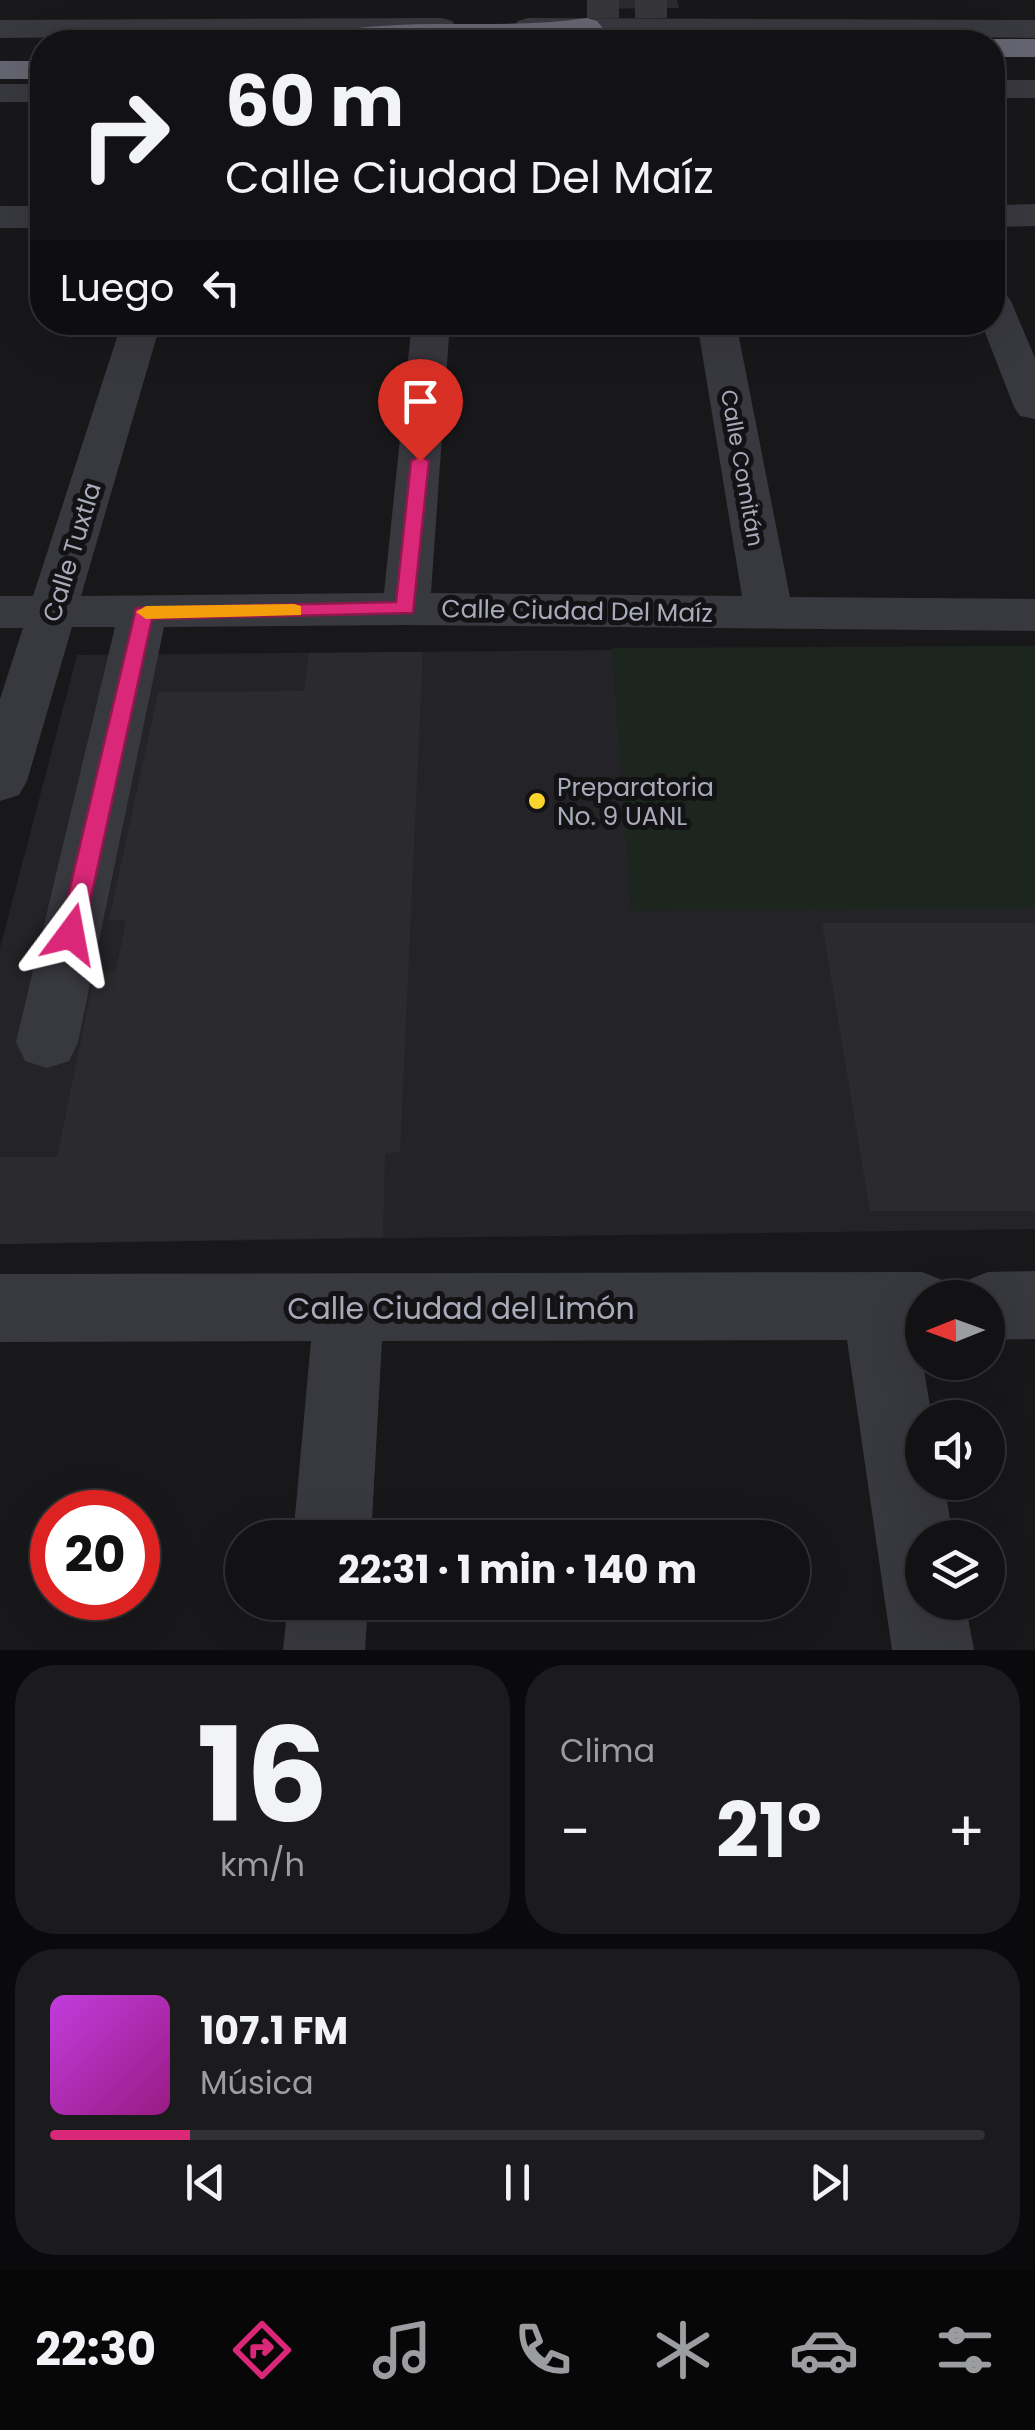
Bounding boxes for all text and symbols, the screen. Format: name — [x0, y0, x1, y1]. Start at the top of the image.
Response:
text: 60 m — [225, 52, 404, 151]
icon: right — [60, 70, 190, 200]
text: Calle Ciudad Del Maíz — [225, 146, 714, 209]
icon: left — [194, 260, 249, 315]
text: Luego — [60, 261, 174, 314]
pin — [378, 359, 463, 462]
icon: arrive — [393, 374, 448, 429]
street label: Calle Comitán — [713, 387, 771, 549]
street label: Calle Tuxtla — [34, 478, 110, 626]
street label: Calle Ciudad Del Maíz — [441, 591, 713, 631]
place label: Preparatoria No. 9 UANL — [557, 770, 714, 834]
marker: Preparatoria No. 9 UANL — [526, 790, 548, 812]
position arrow — [19, 882, 123, 986]
north arrow — [905, 1280, 1005, 1380]
map controls — [905, 1280, 1005, 1620]
street label: Calle Ciudad del Limón — [287, 1287, 635, 1330]
button: sound — [905, 1400, 1005, 1500]
speed limit sign: 20 — [30, 1490, 160, 1620]
button: layers — [905, 1520, 1005, 1620]
text: 22:31 · 1 min · 140 m — [338, 1543, 697, 1596]
text: 16 — [197, 1684, 328, 1867]
text: Clima — [560, 1728, 655, 1773]
text: 21° — [716, 1778, 822, 1883]
text: − — [560, 1793, 590, 1870]
text: + — [947, 1793, 985, 1870]
text: km/h — [220, 1842, 305, 1887]
text: 107.1 FM — [200, 2004, 348, 2057]
text: Música — [200, 2060, 314, 2105]
icon: previous — [178, 2155, 233, 2210]
icon: pause — [490, 2155, 545, 2210]
icon: next — [802, 2155, 857, 2210]
icon: directions — [227, 2315, 297, 2385]
icon: music — [367, 2315, 437, 2385]
icon: phone — [508, 2315, 578, 2385]
icon: climate — [648, 2315, 718, 2385]
icon: car — [789, 2315, 859, 2385]
icon: filters — [930, 2315, 1000, 2385]
text: 22:30 — [35, 2318, 156, 2381]

